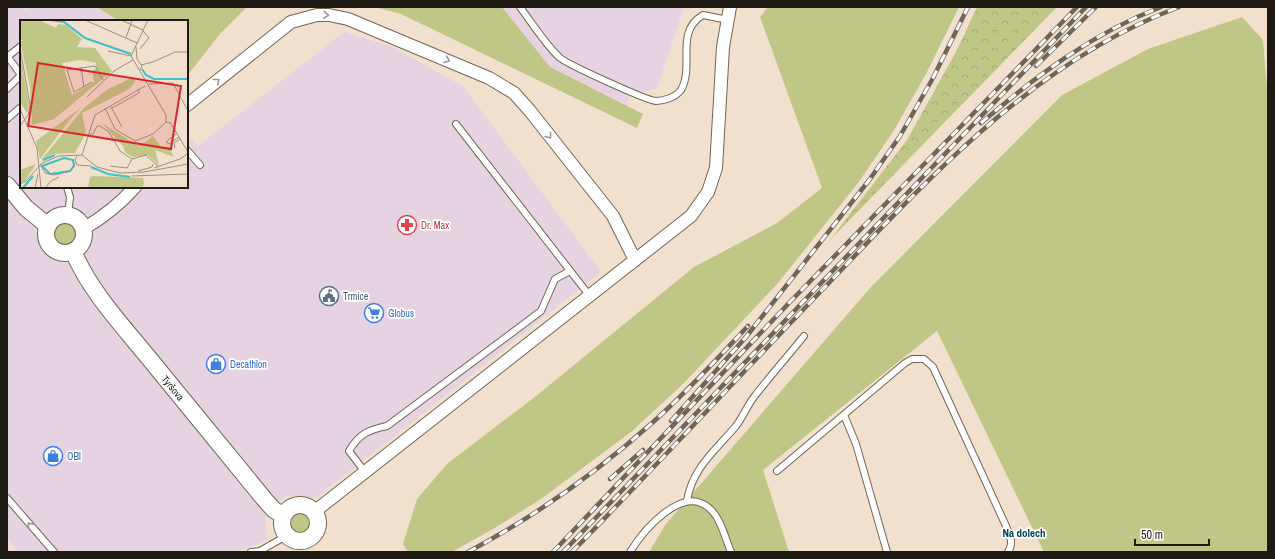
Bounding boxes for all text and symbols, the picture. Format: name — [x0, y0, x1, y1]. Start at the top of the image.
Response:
one-way arrow — [323, 11, 329, 20]
inset map — [20, 20, 188, 188]
one-way arrow — [444, 56, 451, 64]
one-way arrow — [213, 79, 220, 86]
one-way arrow — [545, 131, 552, 138]
pharmacy icon: Dr. Max — [396, 214, 418, 236]
place label: Dr. Max — [421, 219, 450, 232]
public building icon: Trmice — [318, 285, 340, 307]
place label: Trmice — [343, 290, 369, 303]
supermarket icon: Globus — [363, 302, 385, 324]
place label: Globus — [388, 307, 414, 320]
shop icon: Decathlon — [205, 353, 227, 375]
place label: Decathlon — [230, 358, 267, 371]
street label: Tyršova — [159, 373, 187, 404]
shop icon: OBI — [42, 445, 64, 467]
place label: OBI — [67, 450, 81, 463]
scale bar — [1135, 521, 1209, 547]
one-way arrow — [28, 522, 35, 529]
district label: Na dolech — [1002, 526, 1046, 540]
text: 50 m — [1141, 527, 1163, 543]

